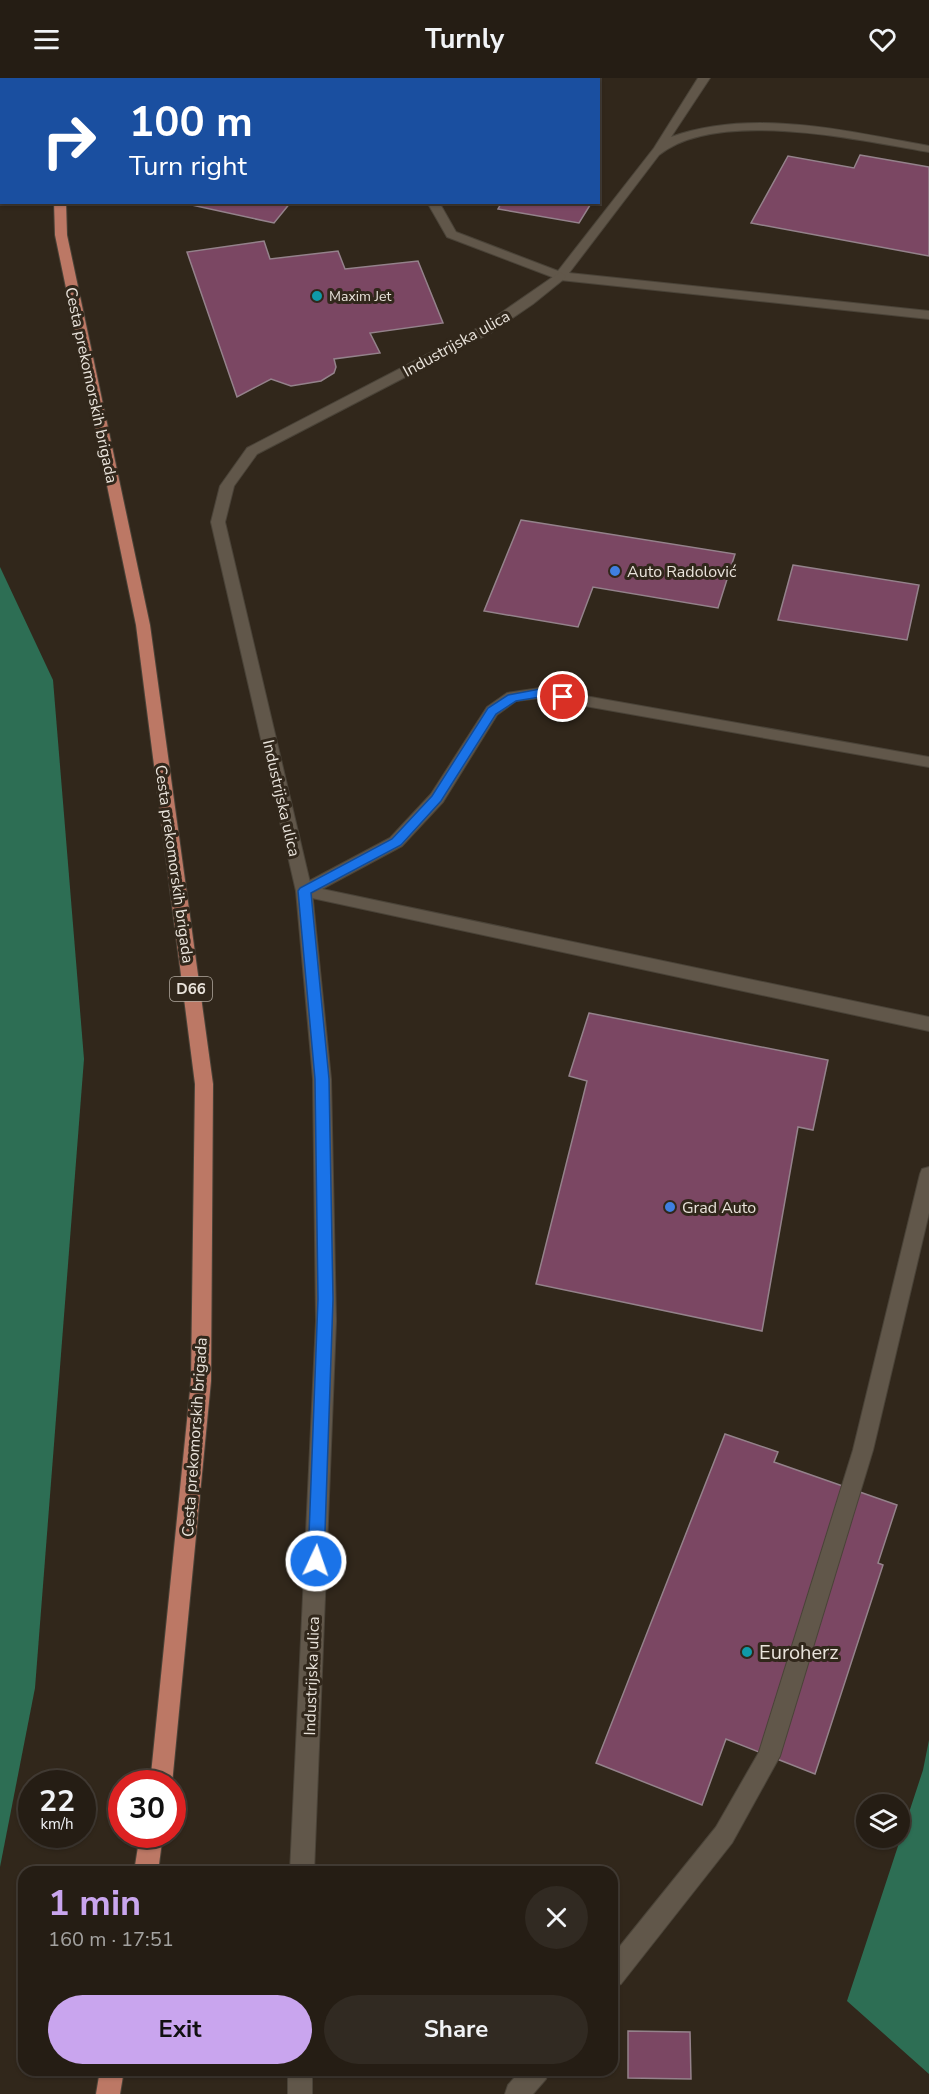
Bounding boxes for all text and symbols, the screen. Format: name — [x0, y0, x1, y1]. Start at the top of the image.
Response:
text: Turnly — [425, 21, 504, 58]
icon: menu — [30, 23, 63, 56]
icon: heart — [866, 23, 899, 56]
text: 100 m — [129, 94, 253, 151]
icon: right — [30, 102, 108, 180]
text: Turn right — [129, 148, 247, 185]
street label: Cesta prekomorskih brigada — [59, 285, 123, 485]
place label: Maxim Jet — [329, 287, 392, 306]
marker: Maxim Jet — [310, 289, 324, 303]
street label: Industrijska ulica — [399, 305, 514, 382]
place label: Auto Radolović — [627, 561, 737, 583]
marker: Auto Radolović — [608, 564, 622, 578]
pin — [537, 671, 588, 722]
icon: arrive — [546, 680, 579, 713]
street label: Industrijska ulica — [257, 738, 305, 859]
street label: Cesta prekomorskih brigada — [149, 764, 199, 965]
road number: D66 — [170, 977, 212, 1001]
place label: Grad Auto — [682, 1197, 756, 1219]
marker: Grad Auto — [663, 1200, 677, 1214]
street label: Cesta prekomorskih brigada — [177, 1337, 213, 1538]
position arrow — [284, 1529, 348, 1593]
street label: Industrijska ulica — [299, 1616, 325, 1736]
place label: Euroherz — [759, 1639, 839, 1666]
marker: Euroherz — [740, 1645, 754, 1659]
speed limit sign: 30 — [108, 1770, 186, 1848]
text: 22 — [39, 1781, 75, 1822]
map controls — [856, 1794, 910, 1848]
button: layers — [856, 1794, 910, 1848]
text: km/h — [40, 1814, 74, 1834]
text: 1 min — [48, 1879, 141, 1928]
button: close — [525, 1886, 588, 1949]
text: 160 m · 17:51 — [48, 1926, 174, 1953]
button: Exit — [48, 1995, 312, 2064]
button: Share — [324, 1995, 588, 2064]

